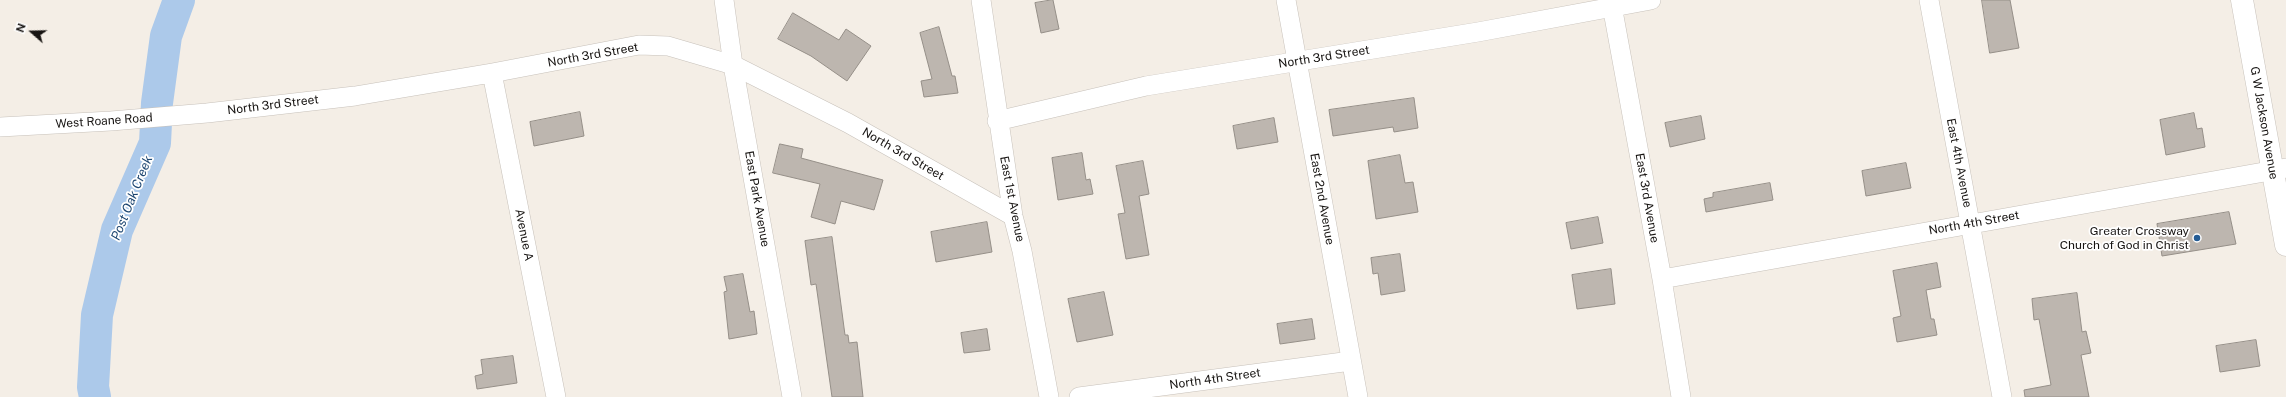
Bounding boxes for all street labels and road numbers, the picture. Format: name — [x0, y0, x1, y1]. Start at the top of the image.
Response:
street label: North 3rd Street — [546, 40, 640, 70]
street label: North 3rd Street — [1277, 43, 1371, 71]
street label: G W Jackson Avenue — [2247, 65, 2281, 181]
street label: North 3rd Street — [226, 92, 320, 118]
street label: West Roane Road — [55, 110, 153, 132]
street label: East 4th Avenue — [1943, 117, 1975, 209]
street label: North 3rd Street — [860, 125, 946, 183]
street label: East Park Avenue — [741, 150, 773, 248]
street label: East 2nd Avenue — [1307, 152, 1337, 246]
street label: East 3rd Avenue — [1632, 152, 1662, 244]
street label: East 1st Avenue — [997, 155, 1027, 243]
street label: Avenue A — [512, 208, 536, 262]
street label: North 4th Street — [1928, 208, 2020, 238]
street label: North 4th Street — [1169, 365, 1261, 393]

